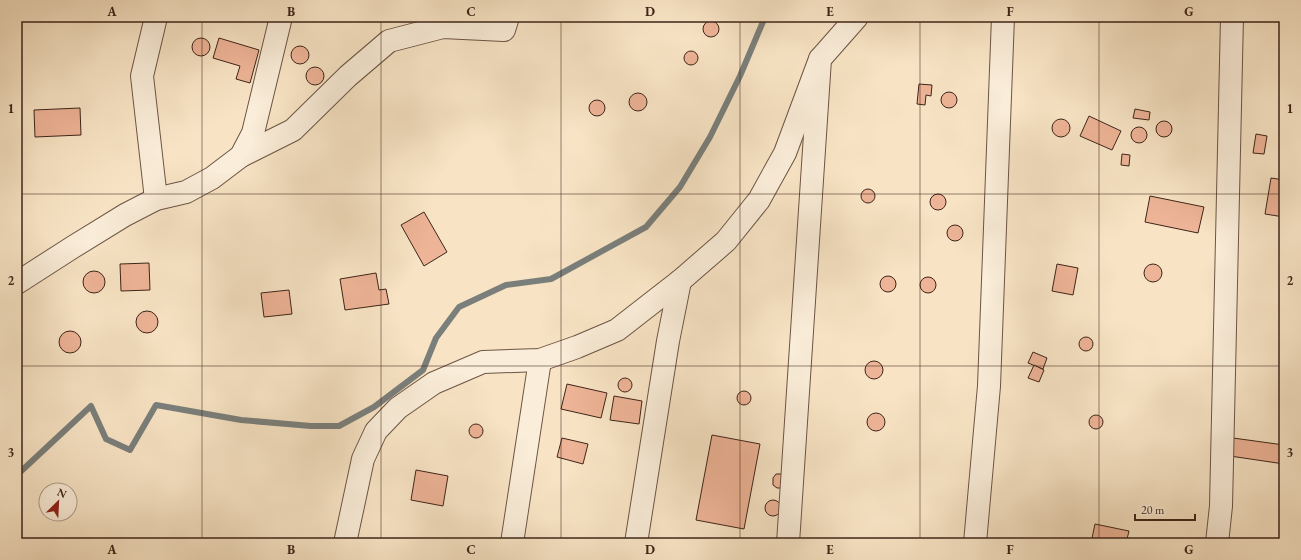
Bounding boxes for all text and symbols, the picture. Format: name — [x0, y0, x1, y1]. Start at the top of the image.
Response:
text: A — [106, 3, 117, 20]
text: B — [287, 3, 295, 20]
text: C — [466, 3, 476, 20]
text: D — [645, 3, 655, 20]
text: E — [826, 3, 834, 20]
text: F — [1006, 3, 1014, 20]
text: G — [1184, 3, 1194, 20]
text: 1 — [8, 100, 15, 117]
text: 1 — [1287, 100, 1294, 117]
text: 2 — [8, 272, 15, 289]
text: 2 — [1287, 272, 1294, 289]
text: 3 — [8, 444, 15, 461]
text: 3 — [1287, 444, 1294, 461]
north arrow — [38, 482, 78, 522]
text: N — [55, 485, 69, 501]
scale bar — [1135, 496, 1195, 522]
text: 20 m — [1141, 502, 1165, 518]
text: A — [106, 541, 117, 558]
text: B — [287, 541, 295, 558]
text: C — [466, 541, 476, 558]
text: D — [645, 541, 655, 558]
text: E — [826, 541, 834, 558]
text: F — [1006, 541, 1014, 558]
text: G — [1184, 541, 1194, 558]

